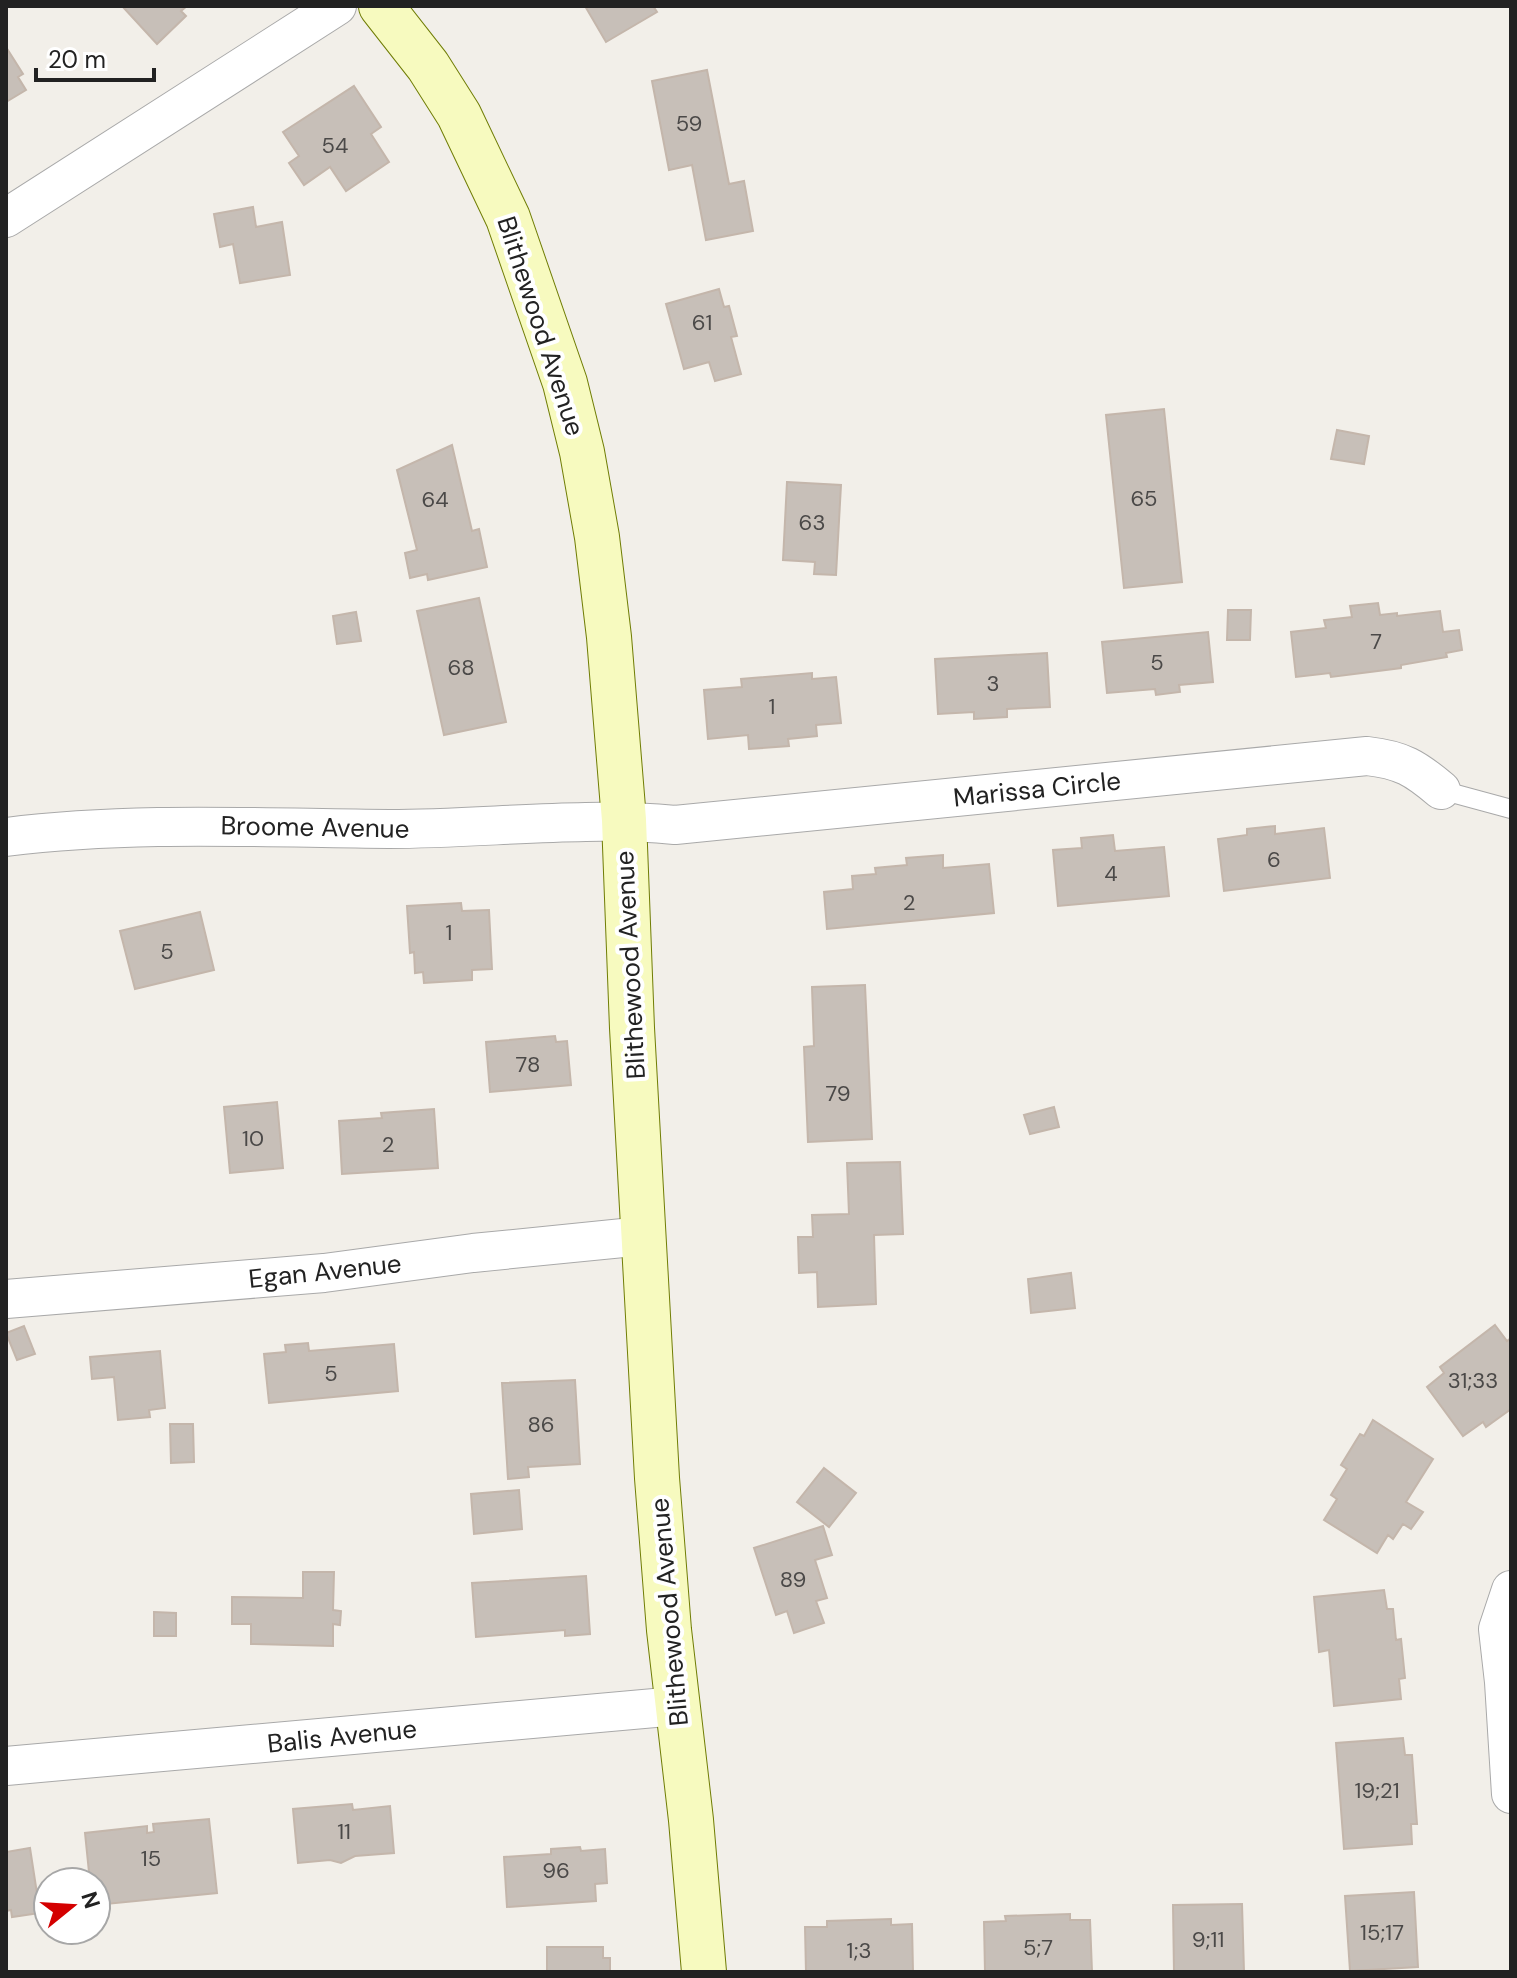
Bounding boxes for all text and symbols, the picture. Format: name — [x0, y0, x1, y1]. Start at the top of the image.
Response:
scale bar — [36, 32, 154, 82]
text: 20 m — [48, 44, 106, 75]
house number: 59 — [676, 109, 702, 138]
house number: 54 — [322, 131, 348, 160]
street label: Blithewood Avenue — [489, 212, 593, 440]
house number: 61 — [692, 308, 712, 337]
house number: 65 — [1131, 484, 1157, 513]
house number: 64 — [421, 485, 449, 514]
house number: 63 — [799, 508, 825, 537]
house number: 7 — [1370, 627, 1382, 656]
house number: 5 — [1150, 648, 1164, 677]
house number: 68 — [447, 653, 475, 682]
house number: 3 — [986, 669, 1000, 698]
house number: 1 — [769, 692, 775, 721]
street label: Marissa Circle — [951, 763, 1123, 815]
street label: Broome Avenue — [220, 808, 410, 846]
house number: 6 — [1267, 845, 1281, 874]
street label: Blithewood Avenue — [607, 850, 653, 1080]
house number: 4 — [1104, 859, 1118, 888]
house number: 2 — [903, 888, 915, 917]
house number: 1 — [446, 918, 452, 947]
house number: 5 — [160, 937, 174, 966]
house number: 78 — [516, 1050, 540, 1079]
house number: 79 — [826, 1079, 851, 1108]
house number: 10 — [242, 1124, 264, 1153]
house number: 2 — [382, 1130, 394, 1159]
street label: Egan Avenue — [247, 1246, 403, 1296]
house number: 5 — [324, 1359, 338, 1388]
house number: 31;33 — [1448, 1366, 1498, 1395]
house number: 86 — [527, 1410, 555, 1439]
street label: Blithewood Avenue — [642, 1497, 696, 1727]
house number: 89 — [780, 1565, 806, 1594]
street label: Balis Avenue — [266, 1711, 418, 1761]
house number: 19;21 — [1354, 1776, 1400, 1805]
house number: 11 — [337, 1817, 351, 1846]
house number: 15 — [141, 1844, 161, 1873]
house number: 96 — [542, 1856, 570, 1885]
north arrow — [32, 1866, 112, 1946]
text: N — [74, 1888, 107, 1912]
house number: 15;17 — [1360, 1918, 1404, 1947]
house number: 9;11 — [1192, 1925, 1224, 1954]
house number: 5;7 — [1023, 1933, 1053, 1962]
house number: 1;3 — [847, 1936, 871, 1965]

